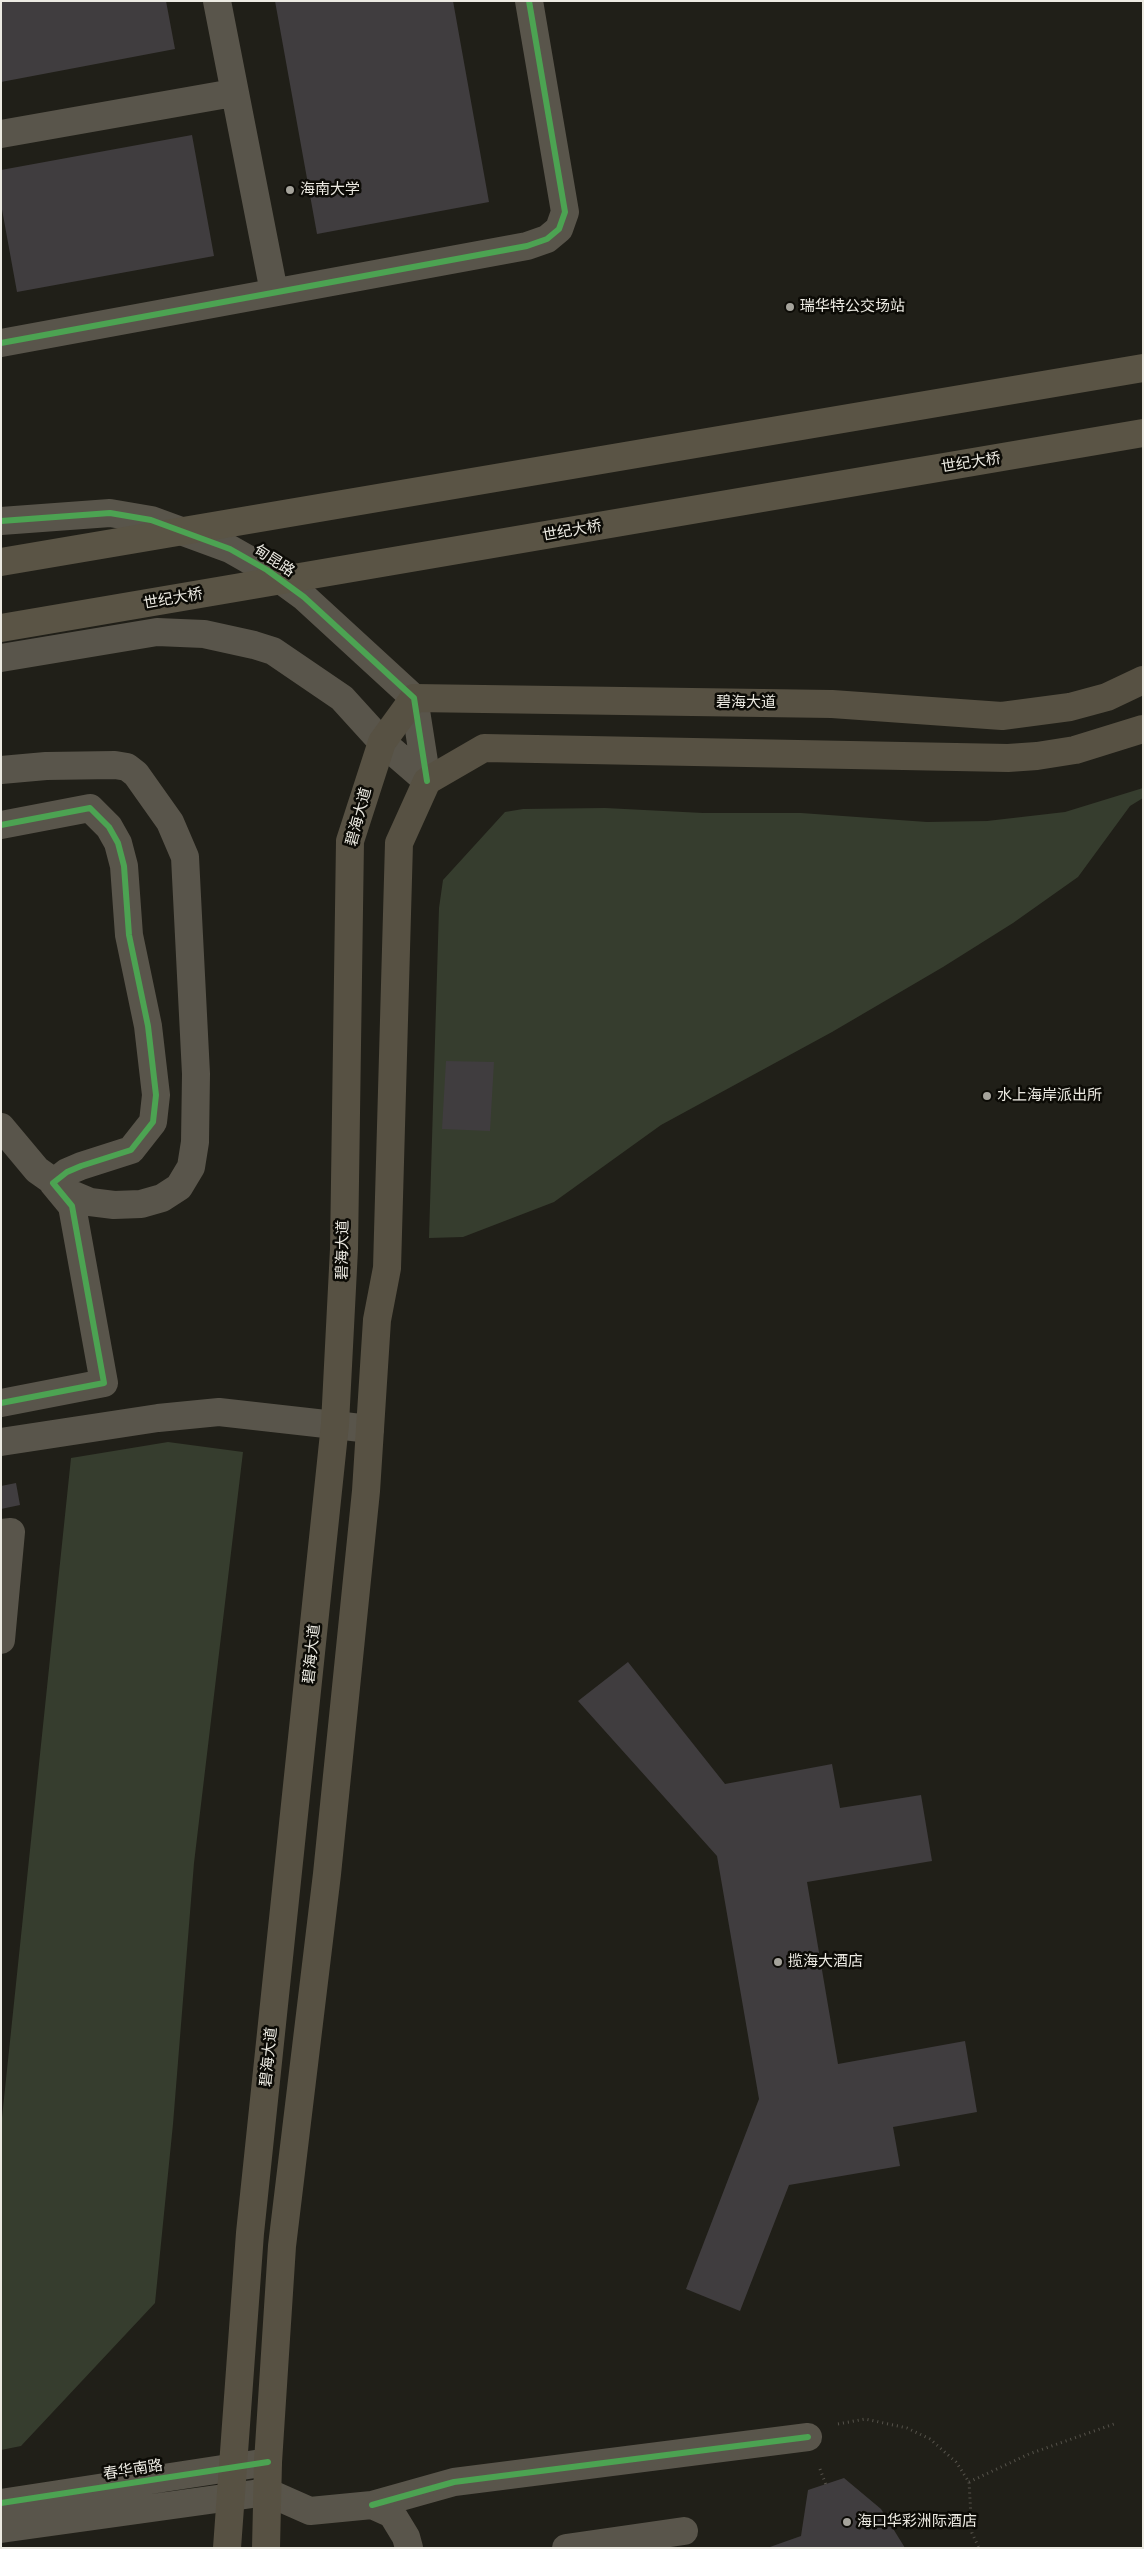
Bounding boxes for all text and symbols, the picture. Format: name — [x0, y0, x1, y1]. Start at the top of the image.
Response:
place label: 海南大学 — [300, 181, 360, 199]
marker: 海南大学 — [284, 184, 296, 196]
place label: 瑞华特公交场站 — [800, 298, 905, 316]
marker: 瑞华特公交场站 — [784, 301, 796, 313]
street label: 世纪大桥 — [940, 449, 1002, 477]
street label: 世纪大桥 — [541, 517, 603, 545]
street label: 甸昆路 — [250, 541, 298, 581]
street label: 世纪大桥 — [142, 585, 204, 613]
street label: 碧海大道 — [716, 694, 776, 712]
street label: 碧海大道 — [343, 786, 375, 848]
place label: 水上海岸派出所 — [997, 1087, 1102, 1105]
marker: 水上海岸派出所 — [981, 1090, 993, 1102]
street label: 碧海大道 — [333, 1220, 353, 1280]
street label: 碧海大道 — [300, 1623, 324, 1685]
place label: 揽海大酒店 — [788, 1953, 863, 1971]
marker: 揽海大酒店 — [772, 1956, 784, 1968]
street label: 碧海大道 — [257, 2026, 281, 2088]
street label: 春华南路 — [102, 2456, 164, 2484]
place label: 海口华彩洲际酒店 — [857, 2513, 977, 2531]
marker: 海口华彩洲际酒店 — [841, 2516, 853, 2528]

